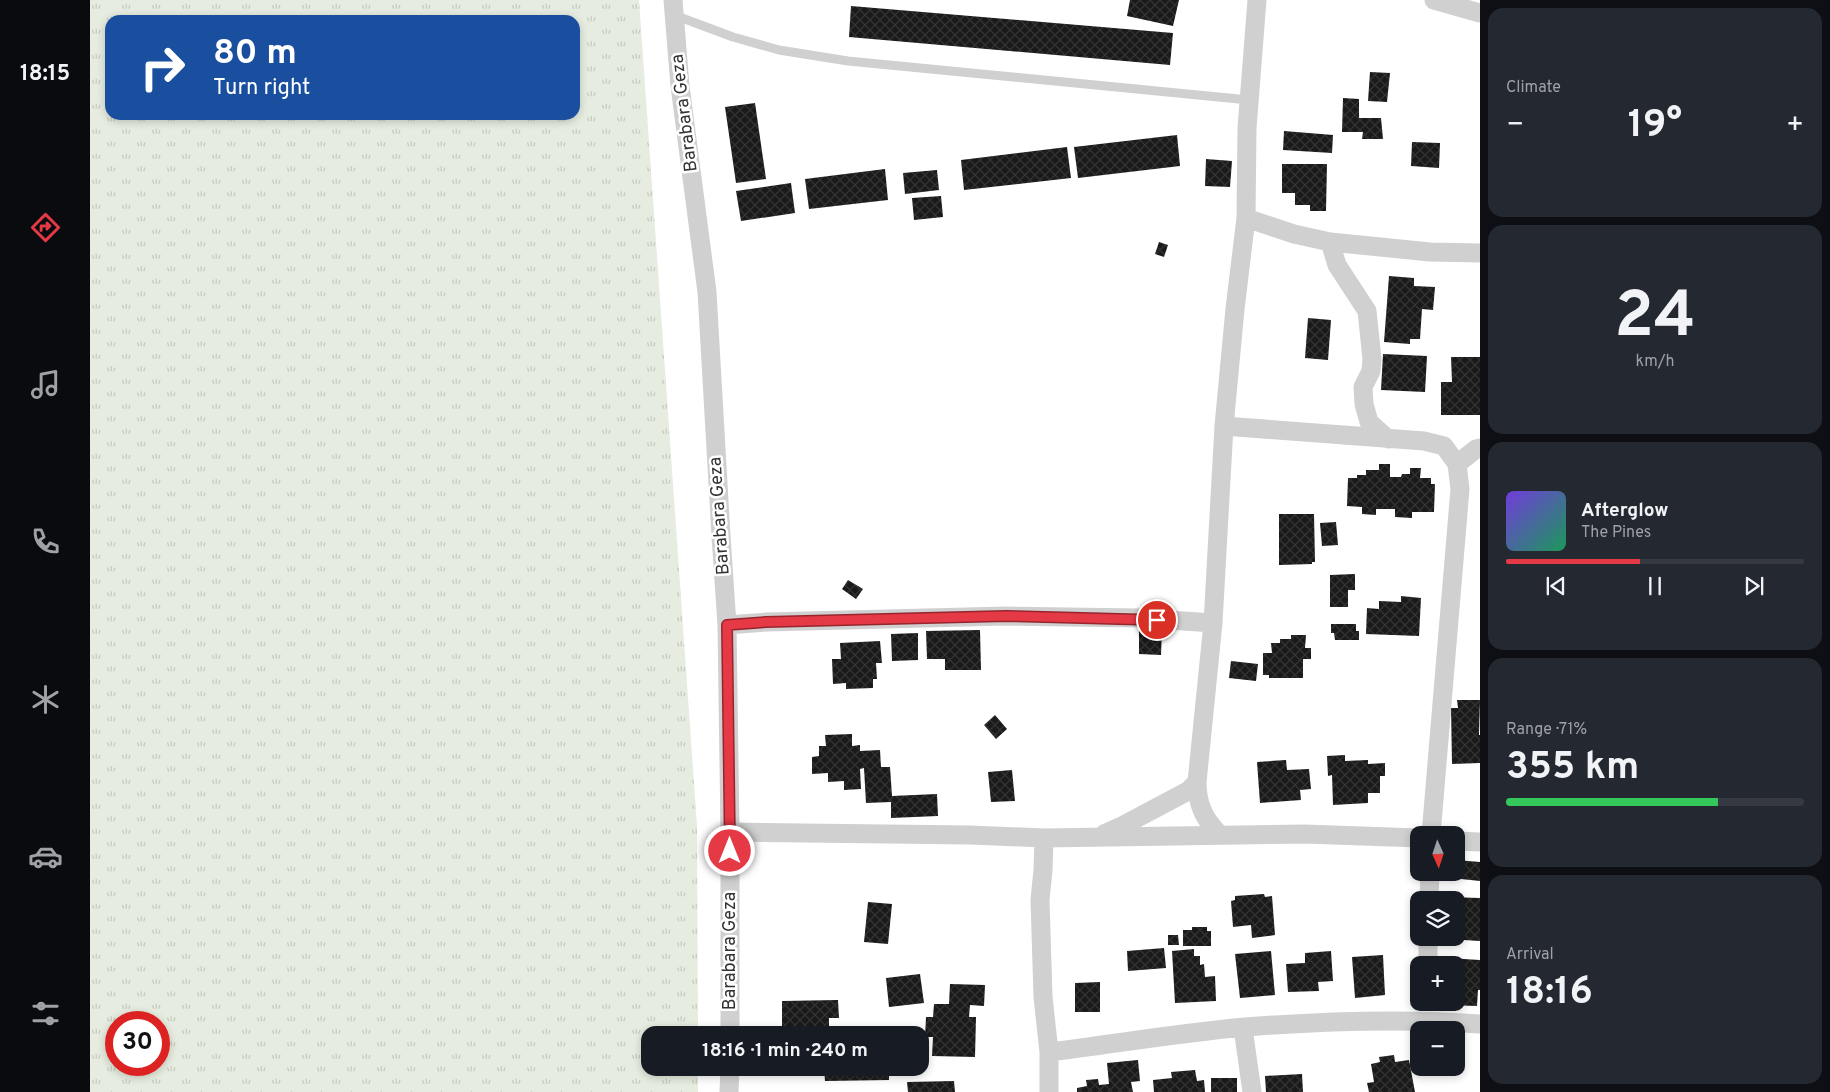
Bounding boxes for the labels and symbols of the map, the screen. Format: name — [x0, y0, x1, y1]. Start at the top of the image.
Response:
street label: Barabara Geza — [666, 53, 704, 173]
street label: Barabara Geza — [704, 456, 736, 576]
pin — [1136, 599, 1178, 641]
position arrow — [703, 824, 755, 876]
north arrow — [1410, 826, 1465, 881]
street label: Barabara Geza — [719, 892, 742, 1010]
speed limit sign: 30 — [105, 1011, 170, 1076]

